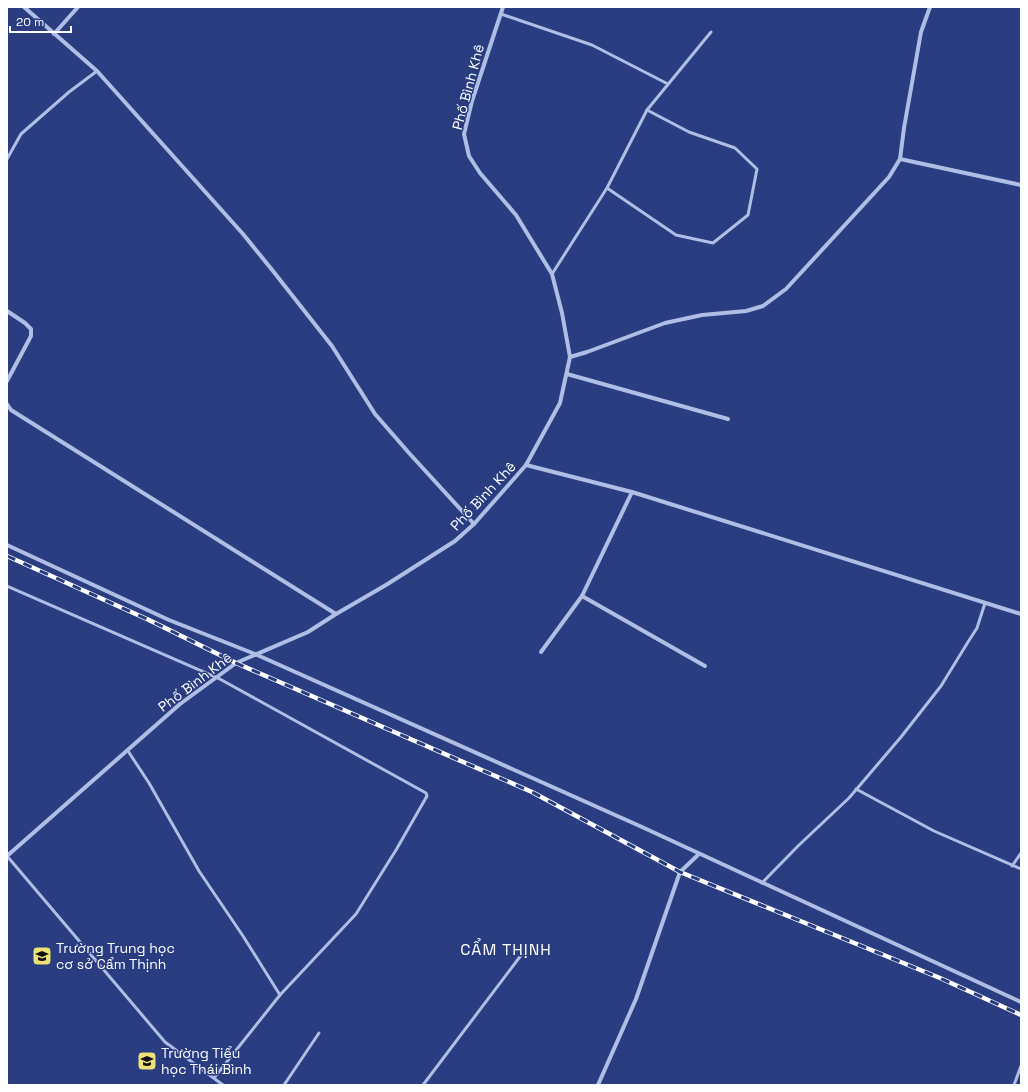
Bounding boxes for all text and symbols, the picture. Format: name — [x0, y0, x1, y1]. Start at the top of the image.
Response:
scale bar — [10, 8, 71, 34]
text: 20 m — [16, 14, 44, 30]
street label: Phố Bình Khê — [448, 42, 488, 132]
street label: Phố Bình Khê — [446, 458, 520, 534]
street label: Phố Bình Khê — [154, 648, 236, 716]
district label: CẨM THỊNH — [460, 938, 552, 960]
place label: Trường Trung học cơ sở Cẩm Thịnh — [56, 939, 175, 973]
school or university icon: Trường Trung học cơ sở Cẩm Thịnh — [31, 945, 53, 967]
place label: Trường Tiểu học Thái Bình — [161, 1044, 252, 1078]
school or university icon: Trường Tiểu học Thái Bình — [136, 1050, 158, 1072]

